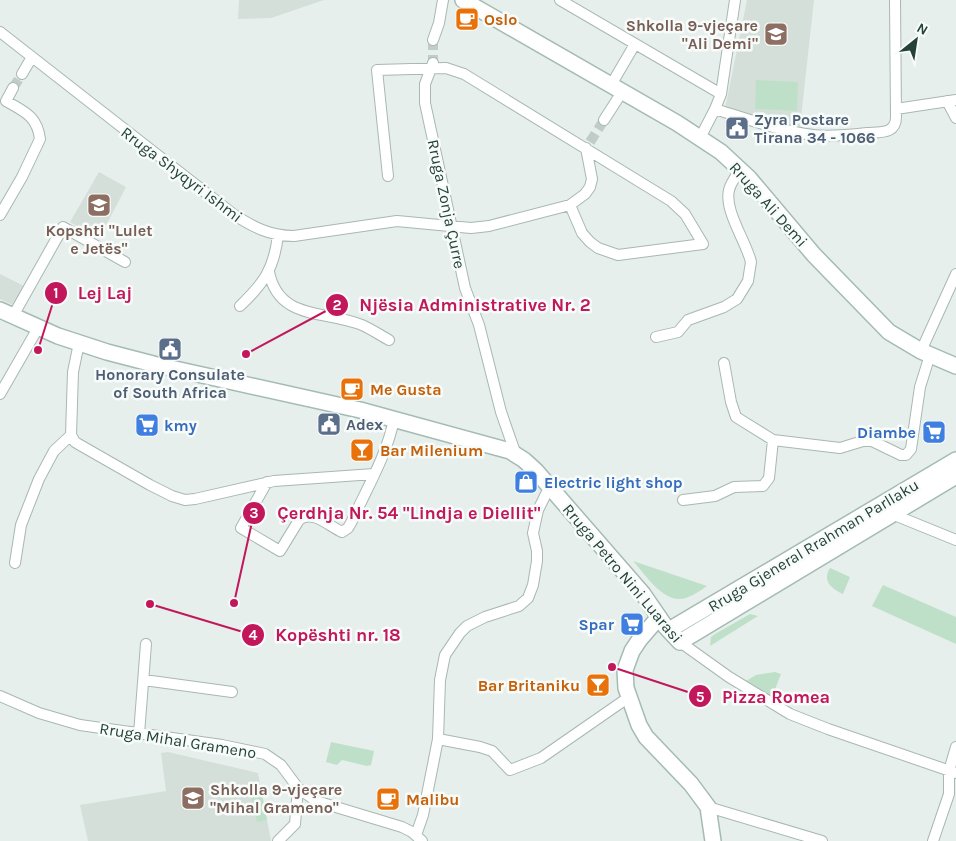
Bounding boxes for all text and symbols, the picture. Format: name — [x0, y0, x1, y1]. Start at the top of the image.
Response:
cafe icon: Oslo — [454, 6, 480, 32]
place label: Oslo — [484, 10, 517, 29]
north arrow — [891, 15, 941, 65]
place label: Shkolla 9-vjeçare "Ali Demi" — [626, 16, 758, 53]
text: N — [914, 19, 931, 39]
school or university icon: Shkolla 9-vjeçare "Ali Demi" — [763, 21, 789, 47]
place label: Zyra Postare Tirana 34 - 1066 — [754, 110, 876, 147]
public building icon: Zyra Postare Tirana 34 - 1066 — [724, 115, 750, 141]
street label: Rruga Shyqyri Ishmi — [117, 123, 246, 226]
street label: Rruga Zonja Çurre — [424, 138, 469, 270]
street label: Rruga Ali Demi — [726, 158, 812, 251]
school or university icon: Kopshti "Lulet e Jetës" — [86, 192, 112, 218]
place label: Kopshti "Lulet e Jetës" — [45, 221, 153, 258]
callout: Lej Laj — [43, 276, 143, 309]
text: Lej Laj — [78, 282, 132, 304]
text: 1 — [53, 284, 59, 302]
callout: Njësia Administrative Nr. 2 — [324, 288, 600, 321]
text: Njësia Administrative Nr. 2 — [359, 294, 591, 316]
text: 2 — [332, 296, 342, 314]
public building icon: Honorary Consulate of South Africa — [157, 336, 183, 362]
place label: Honorary Consulate of South Africa — [95, 365, 245, 402]
cafe icon: Me Gusta — [339, 376, 365, 402]
place label: Me Gusta — [370, 380, 442, 399]
public building icon: Adex — [316, 411, 342, 437]
supermarket icon: kmy — [134, 412, 160, 438]
place label: Adex — [346, 415, 383, 434]
place label: kmy — [164, 416, 197, 435]
supermarket icon: Diambe — [921, 419, 947, 445]
place label: Diambe — [857, 423, 916, 442]
bar icon: Bar Milenium — [349, 437, 375, 463]
place label: Bar Milenium — [380, 441, 483, 460]
shop icon: Electric light shop — [513, 469, 539, 495]
place label: Electric light shop — [544, 473, 683, 492]
street label: Rruga Gjeneral Rrahman Parllaku — [704, 475, 922, 616]
callout: Çerdhja Nr. 54 "Lindja e Diellit" — [242, 497, 550, 530]
street label: Rruga Petro Nini Luarasi — [559, 500, 686, 647]
text: Çerdhja Nr. 54 "Lindja e Diellit" — [277, 502, 541, 524]
text: 3 — [249, 504, 259, 522]
supermarket icon: Spar — [619, 611, 645, 637]
place label: Spar — [578, 615, 615, 634]
callout: Kopështi nr. 18 — [240, 619, 411, 652]
text: Kopështi nr. 18 — [275, 624, 401, 646]
text: 4 — [249, 626, 258, 644]
bar icon: Bar Britaniku — [585, 672, 611, 698]
place label: Bar Britaniku — [478, 676, 580, 695]
callout: Pizza Romea — [687, 680, 840, 713]
text: Pizza Romea — [722, 686, 830, 708]
text: 5 — [696, 688, 705, 706]
street label: Rruga Mihal Grameno — [98, 719, 258, 762]
place label: Shkolla 9-vjeçare "Mihal Grameno" — [210, 780, 342, 817]
school or university icon: Shkolla 9-vjeçare "Mihal Grameno" — [180, 785, 206, 811]
cafe icon: Malibu — [375, 786, 401, 812]
place label: Malibu — [406, 790, 459, 809]

